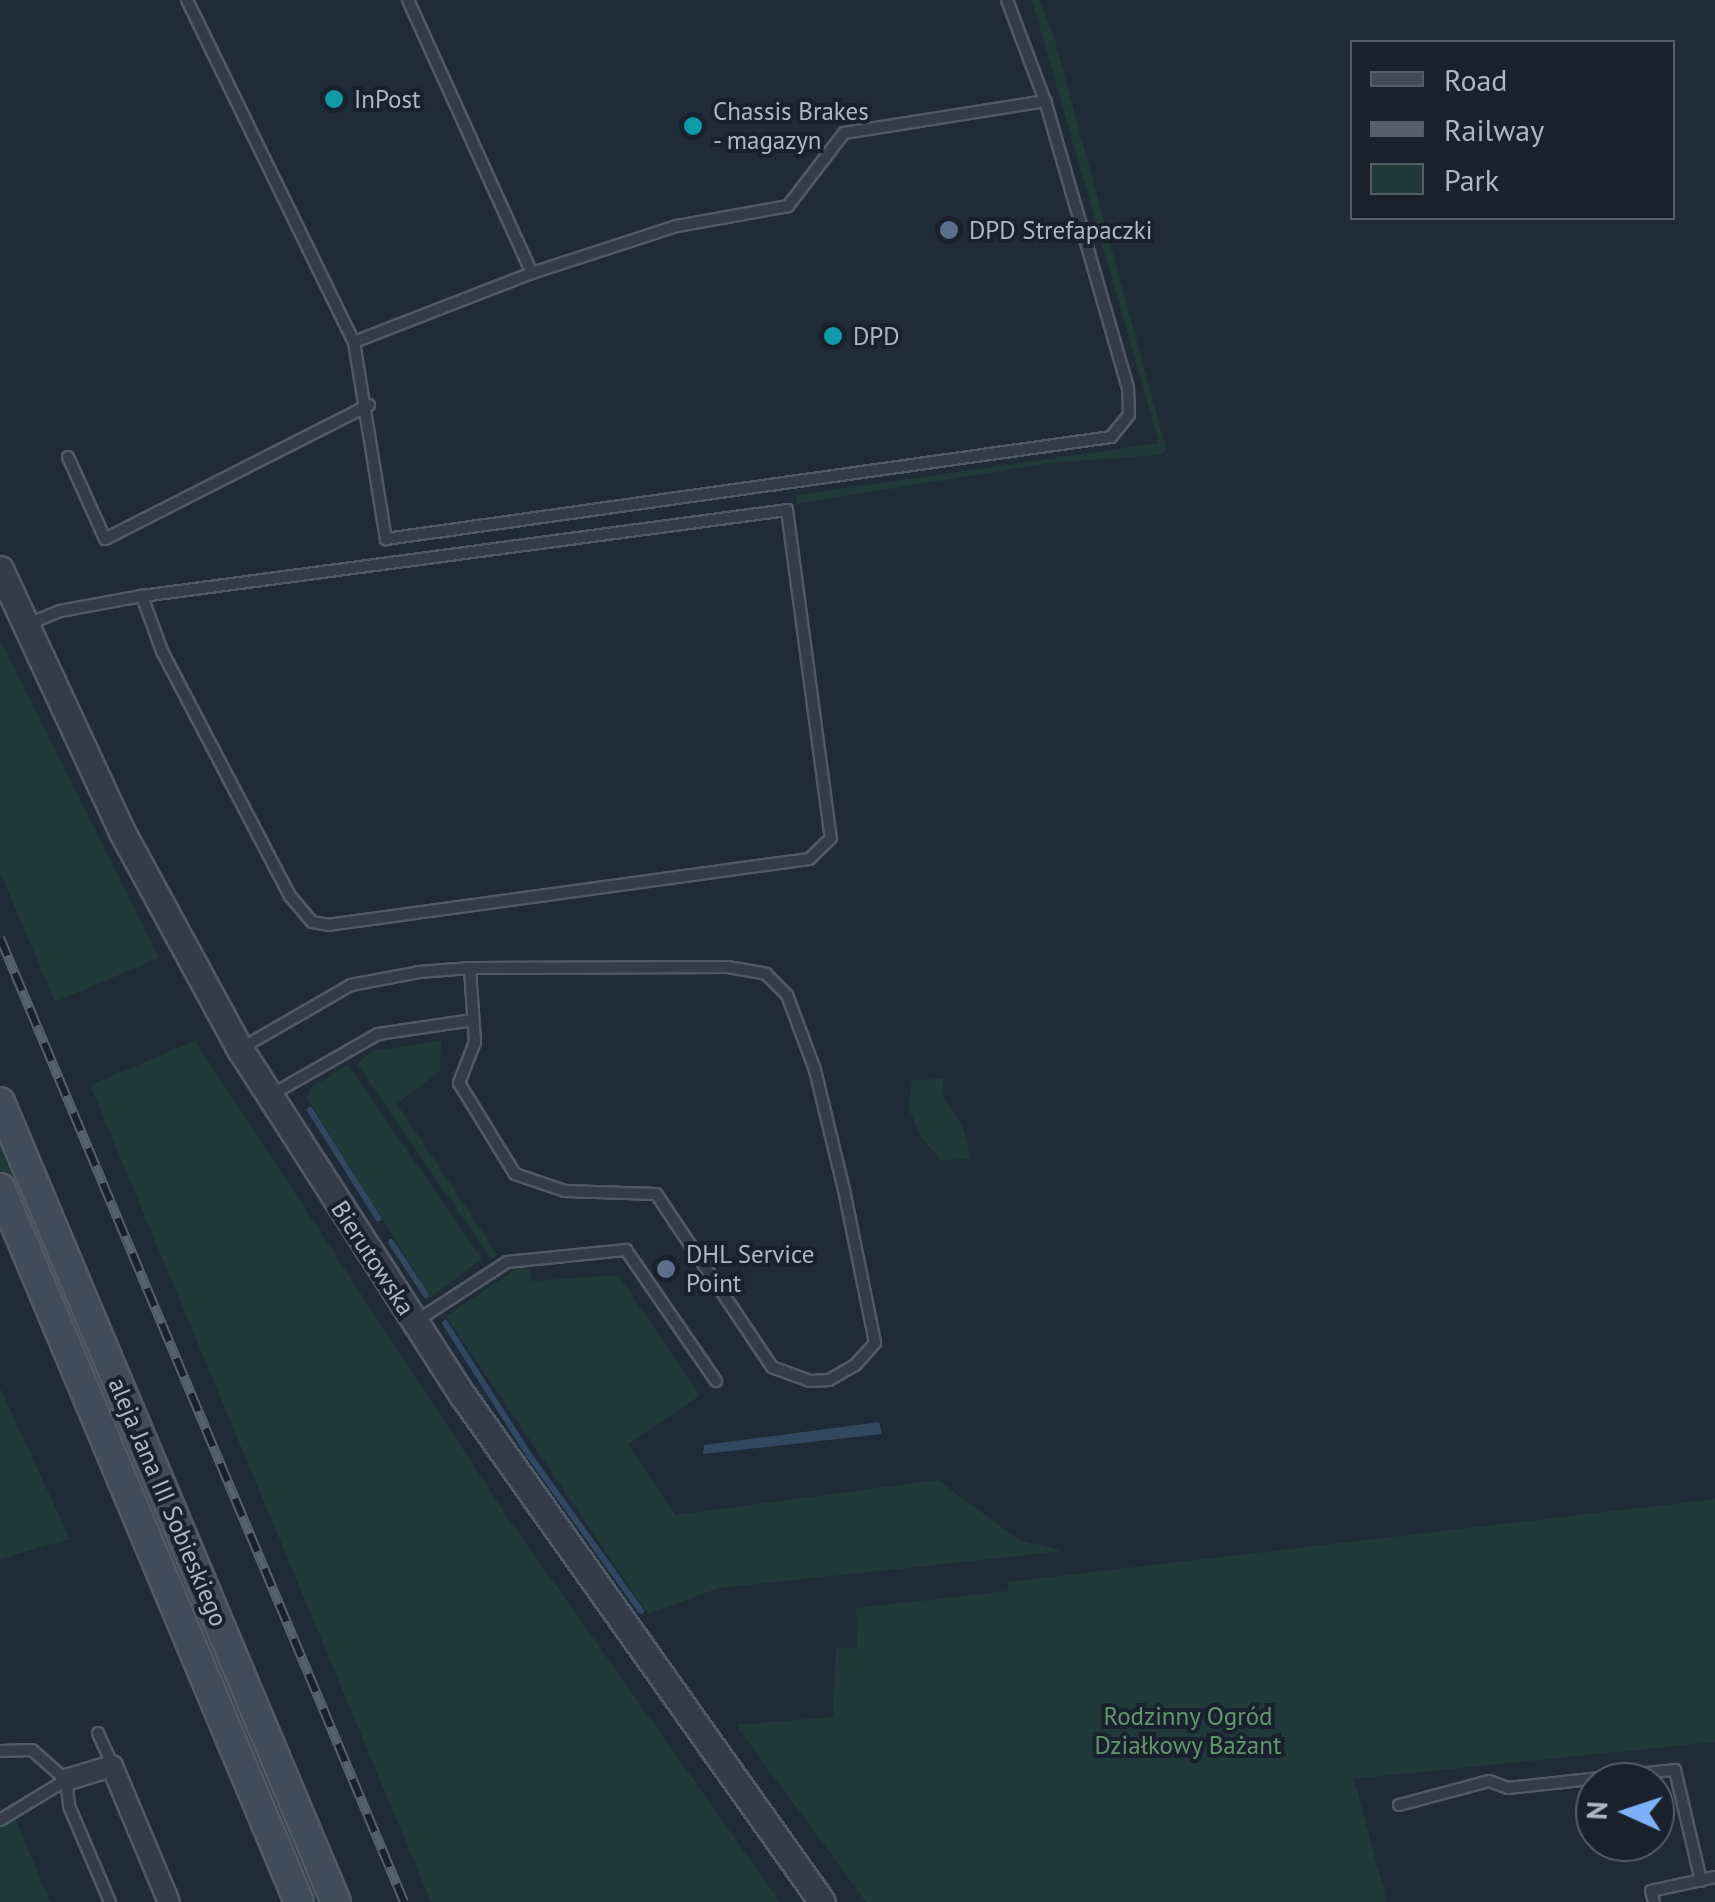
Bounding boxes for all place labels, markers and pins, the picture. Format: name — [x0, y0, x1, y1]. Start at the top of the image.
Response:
place label: InPost — [354, 84, 420, 114]
marker: InPost — [323, 88, 345, 110]
place label: Chassis Brakes - magazyn — [713, 97, 869, 156]
marker: Chassis Brakes - magazyn — [682, 115, 704, 137]
place label: DPD Strefapaczki — [969, 215, 1152, 245]
marker: DPD Strefapaczki — [938, 219, 960, 241]
place label: DPD — [853, 321, 900, 351]
marker: DPD — [822, 325, 844, 347]
place label: DHL Service Point — [686, 1240, 815, 1299]
marker: DHL Service Point — [655, 1258, 677, 1280]

